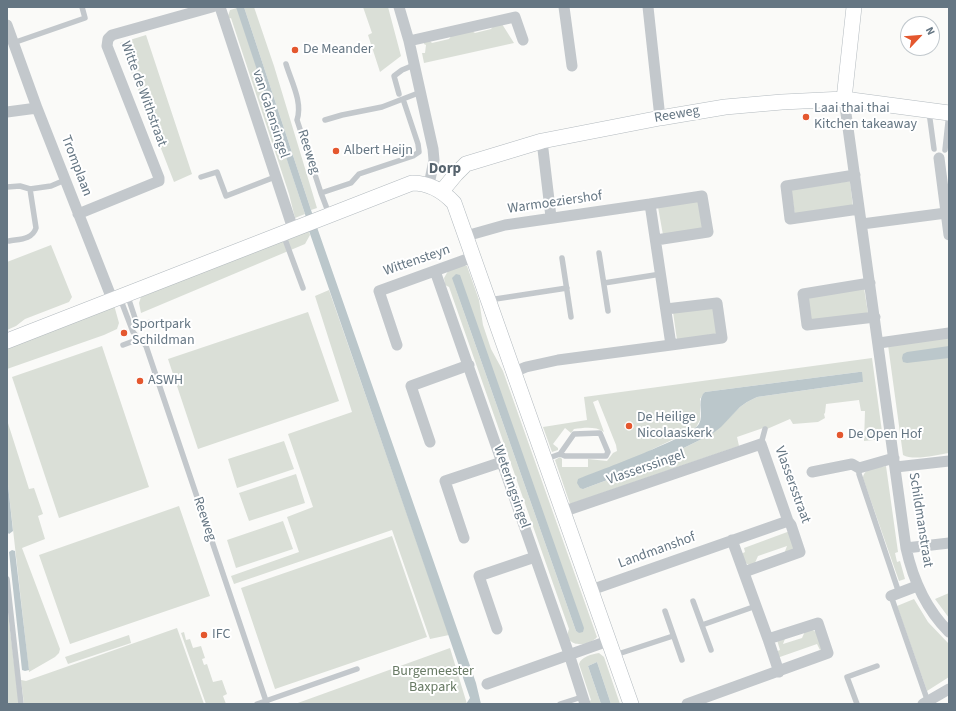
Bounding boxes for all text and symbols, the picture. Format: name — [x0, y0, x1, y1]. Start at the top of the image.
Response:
north arrow — [900, 16, 940, 56]
text: N — [922, 24, 939, 38]
street label: Witte de Withstraat — [116, 39, 170, 149]
place label: De Meander — [303, 42, 373, 58]
marker: De Meander — [290, 45, 300, 55]
street label: van Galensingel — [248, 68, 292, 160]
place label: Laai thai thai Kitchen takeaway — [814, 101, 917, 134]
street label: Reeweg — [653, 103, 701, 127]
marker: Laai thai thai Kitchen takeaway — [801, 112, 811, 122]
street label: Reeweg — [293, 128, 323, 176]
street label: Tromplaan — [57, 133, 95, 199]
place label: Albert Heijn — [344, 143, 413, 159]
marker: Albert Heijn — [331, 146, 341, 156]
district label: Dorp — [429, 161, 461, 179]
street label: Warmoeziershof — [507, 188, 603, 218]
street label: Wittensteyn — [381, 242, 453, 280]
place label: Sportpark Schildman — [132, 317, 195, 350]
marker: Sportpark Schildman — [119, 328, 129, 338]
place label: ASWH — [148, 373, 183, 389]
marker: ASWH — [135, 376, 145, 386]
place label: De Heilige Nicolaaskerk — [637, 410, 712, 442]
marker: De Heilige Nicolaaskerk — [624, 421, 634, 431]
place label: De Open Hof — [848, 427, 922, 443]
marker: De Open Hof — [835, 430, 845, 440]
street label: Weteringsingel — [489, 443, 533, 531]
street label: Vlassersstraat — [770, 444, 814, 526]
street label: Vlasserssingel — [605, 447, 687, 489]
street label: Schildmanstraat — [904, 471, 936, 569]
street label: Reeweg — [189, 495, 219, 543]
street label: Landmanshof — [616, 529, 698, 573]
place label: IFC — [212, 627, 230, 643]
marker: IFC — [199, 630, 209, 640]
park label: Burgemeester Baxpark — [392, 664, 474, 696]

